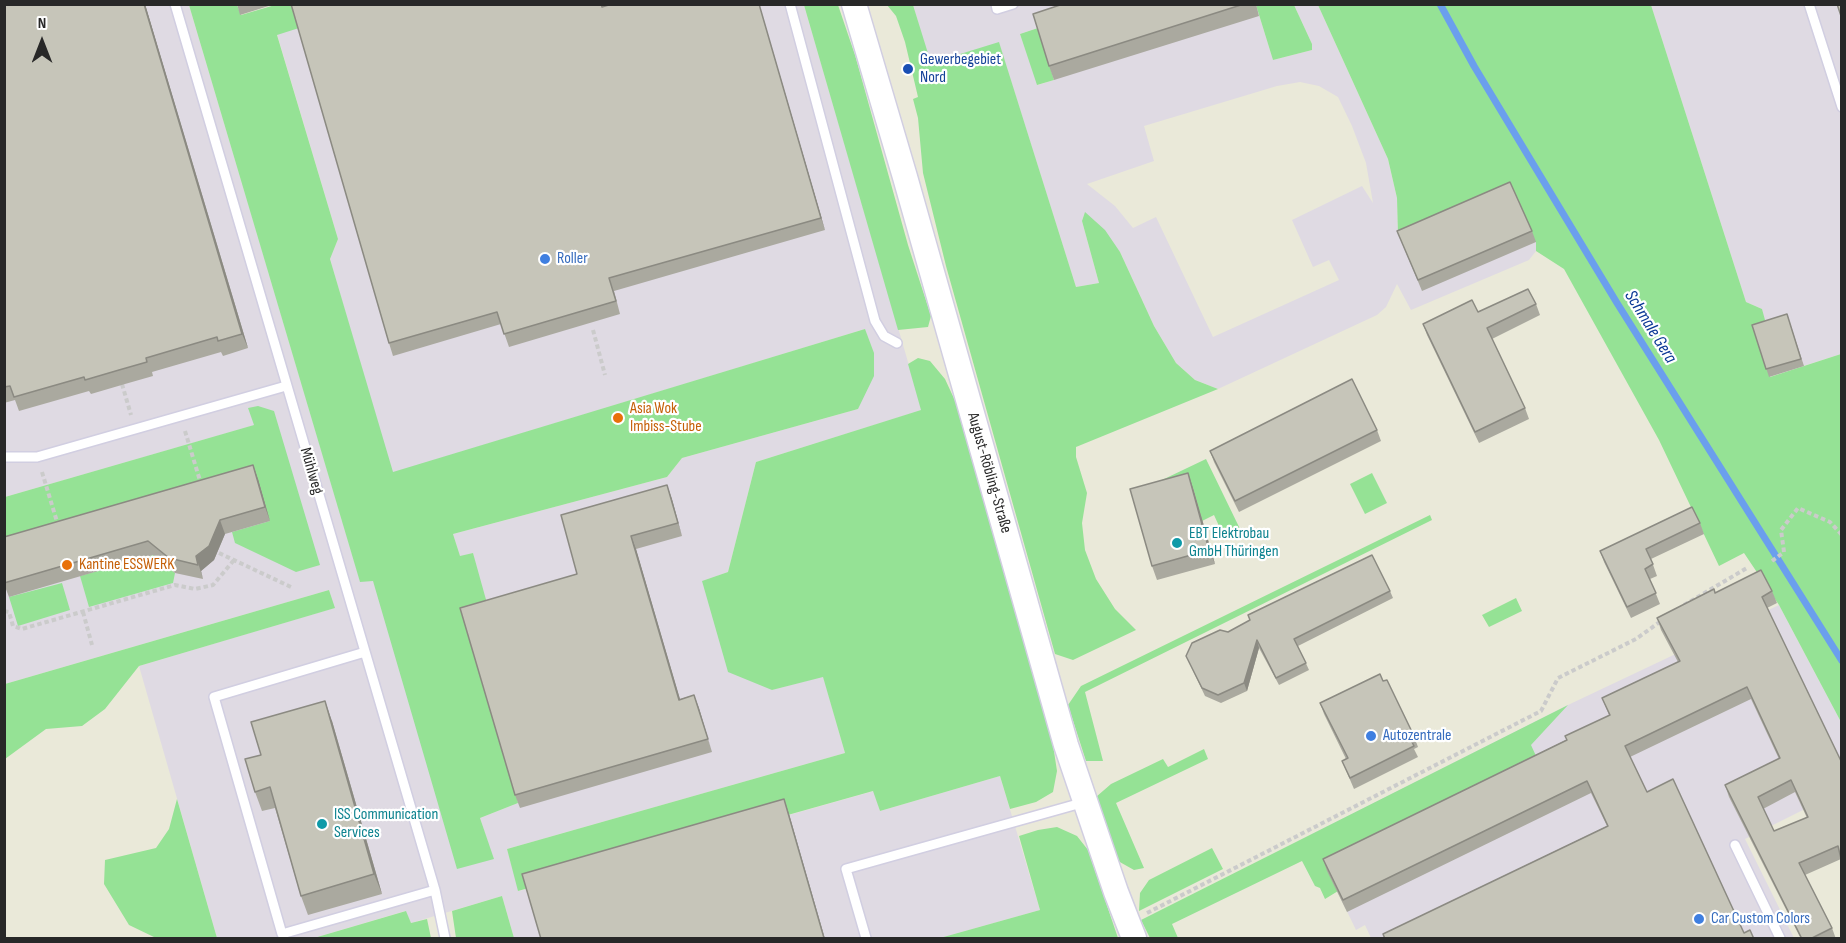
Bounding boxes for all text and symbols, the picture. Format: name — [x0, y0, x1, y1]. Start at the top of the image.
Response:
north arrow — [12, 12, 72, 72]
text: N — [38, 14, 46, 33]
place label: Gewerbegebiet Nord — [920, 50, 1001, 88]
marker: Gewerbegebiet Nord — [901, 62, 915, 76]
place label: Roller — [557, 249, 588, 269]
marker: Roller — [538, 252, 552, 266]
water label: Schmale Gera — [1619, 287, 1681, 367]
place label: Asia Wok Imbiss-Stube — [630, 399, 702, 437]
street label: August-Röbling-Straße — [963, 410, 1015, 536]
marker: Asia Wok Imbiss-Stube — [611, 411, 625, 425]
street label: Mühlweg — [295, 445, 327, 497]
place label: EBT Elektrobau GmbH Thüringen — [1189, 524, 1279, 562]
marker: EBT Elektrobau GmbH Thüringen — [1170, 536, 1184, 550]
place label: Kantine ESSWERK — [79, 555, 175, 575]
marker: Kantine ESSWERK — [60, 558, 74, 572]
place label: Autozentrale — [1383, 726, 1451, 746]
marker: Autozentrale — [1364, 729, 1378, 743]
place label: ISS Communication Services — [334, 805, 438, 843]
marker: ISS Communication Services — [315, 817, 329, 831]
place label: Car Custom Colors — [1711, 909, 1810, 929]
marker: Car Custom Colors — [1692, 912, 1706, 926]

